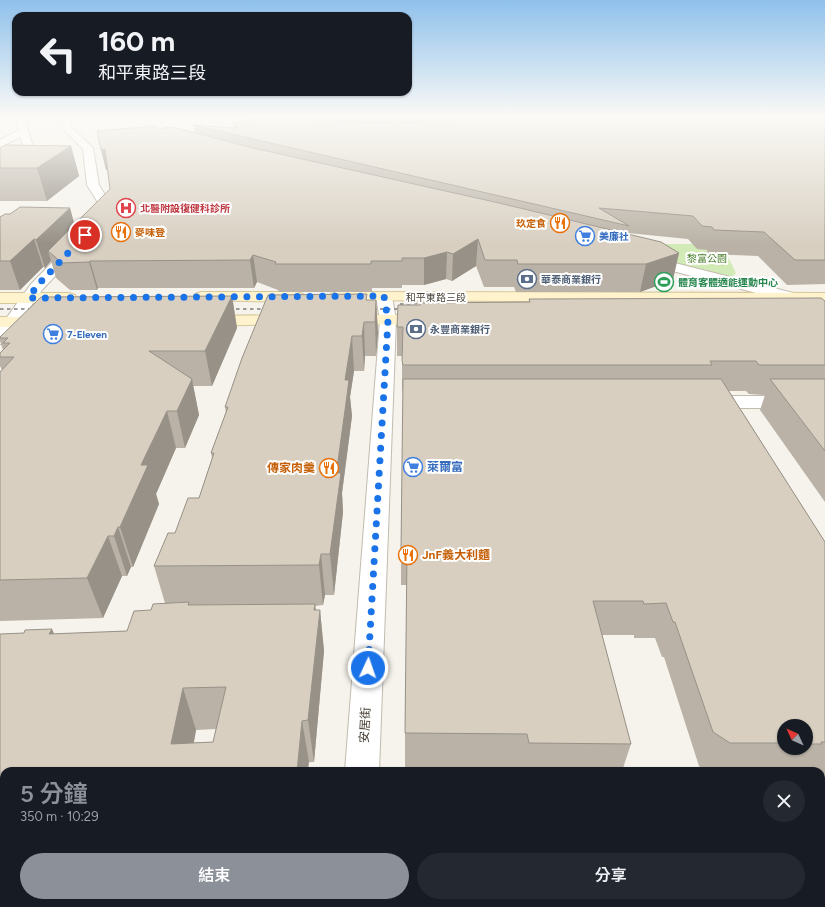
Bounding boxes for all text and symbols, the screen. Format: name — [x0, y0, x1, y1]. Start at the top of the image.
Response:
text: 160 m — [98, 24, 175, 58]
icon: left — [32, 28, 84, 80]
text: 和平東路三段 — [98, 62, 206, 84]
hospital icon: 北醫附設復健科診所 — [115, 197, 137, 219]
place label: 北醫附設復健科診所 — [140, 202, 230, 215]
restaurant icon: 玖定食 — [549, 212, 571, 234]
place label: 玖定食 — [516, 217, 546, 230]
pin — [68, 218, 102, 252]
restaurant icon: 麥味登 — [110, 221, 132, 243]
icon: arrive — [74, 224, 96, 246]
supermarket icon: 美廉社 — [574, 225, 596, 247]
place label: 麥味登 — [134, 226, 166, 239]
place label: 美廉社 — [599, 230, 629, 243]
park label: 黎富公園 — [687, 252, 727, 265]
bank icon: 華泰商業銀行 — [516, 268, 538, 290]
sports icon: 體育客體適能運動中心 — [653, 271, 675, 293]
place label: 華泰商業銀行 — [541, 273, 601, 286]
place label: 體育客體適能運動中心 — [678, 276, 778, 289]
street label: 和平東路三段 — [406, 291, 466, 304]
bank icon: 永豐商業銀行 — [405, 318, 427, 340]
supermarket icon: 7-Eleven — [42, 323, 64, 345]
place label: 永豐商業銀行 — [430, 323, 490, 336]
place label: 7-Eleven — [67, 328, 107, 341]
supermarket icon: 萊爾富 — [402, 456, 424, 478]
restaurant icon: 傳家肉羹 — [318, 457, 340, 479]
place label: 萊爾富 — [427, 460, 463, 474]
place label: 傳家肉羹 — [267, 461, 315, 475]
restaurant icon: JnF義大利麵 — [397, 544, 419, 566]
place label: JnF義大利麵 — [422, 548, 490, 562]
position arrow — [347, 647, 389, 689]
street label: 安居街 — [357, 707, 373, 743]
north arrow — [777, 719, 813, 755]
map controls — [777, 719, 813, 755]
text: 5 分鐘 — [20, 779, 88, 808]
button: close — [763, 780, 805, 822]
text: 350 m · 10:29 — [20, 809, 99, 824]
button: 結束 — [20, 853, 409, 899]
button: 分享 — [417, 853, 805, 899]

